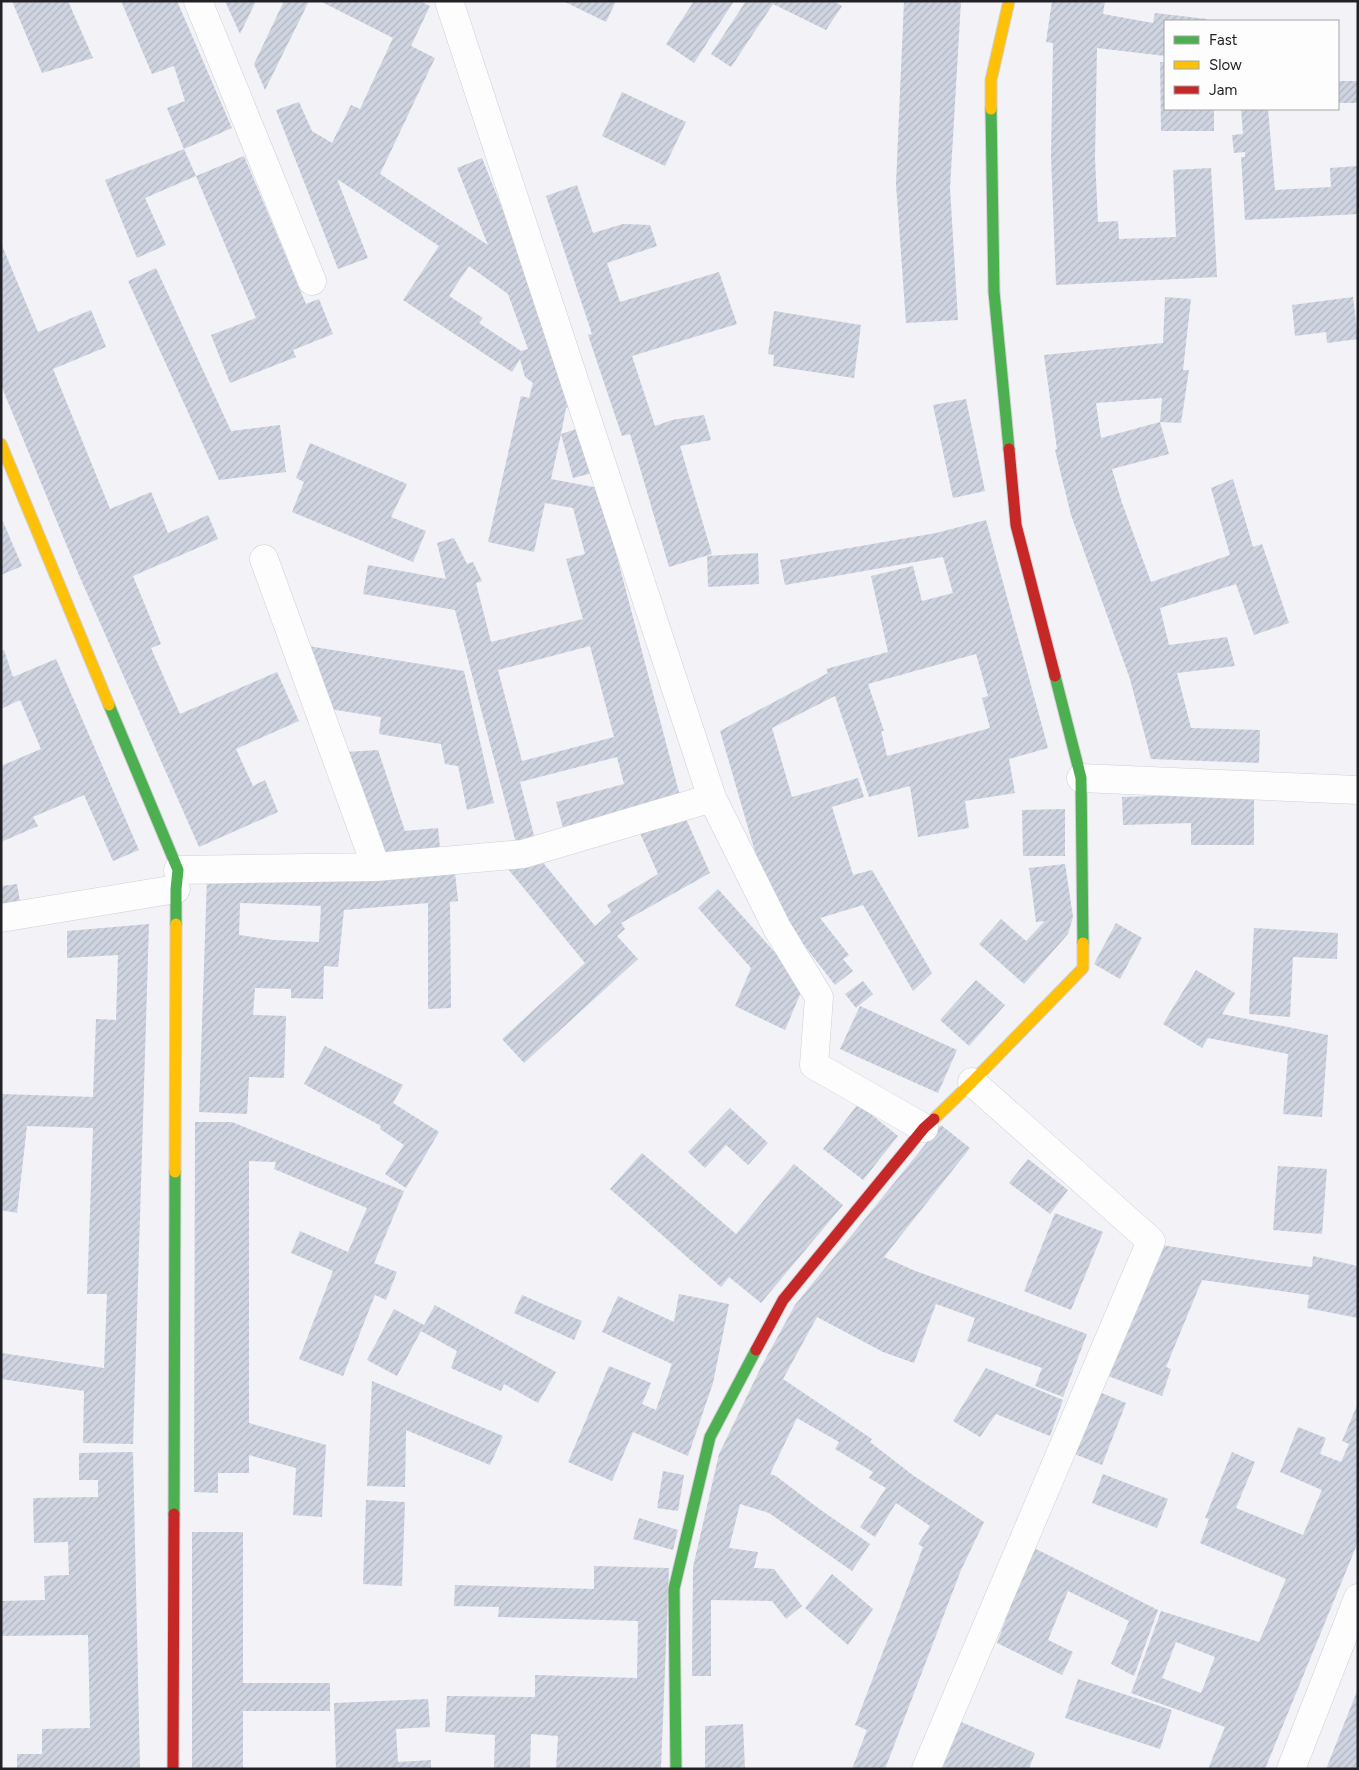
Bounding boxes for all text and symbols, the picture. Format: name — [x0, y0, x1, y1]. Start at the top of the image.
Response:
legend — [1164, 20, 1339, 110]
text: Fast — [1209, 31, 1238, 49]
text: Slow — [1209, 56, 1242, 74]
text: Jam — [1209, 81, 1237, 99]

